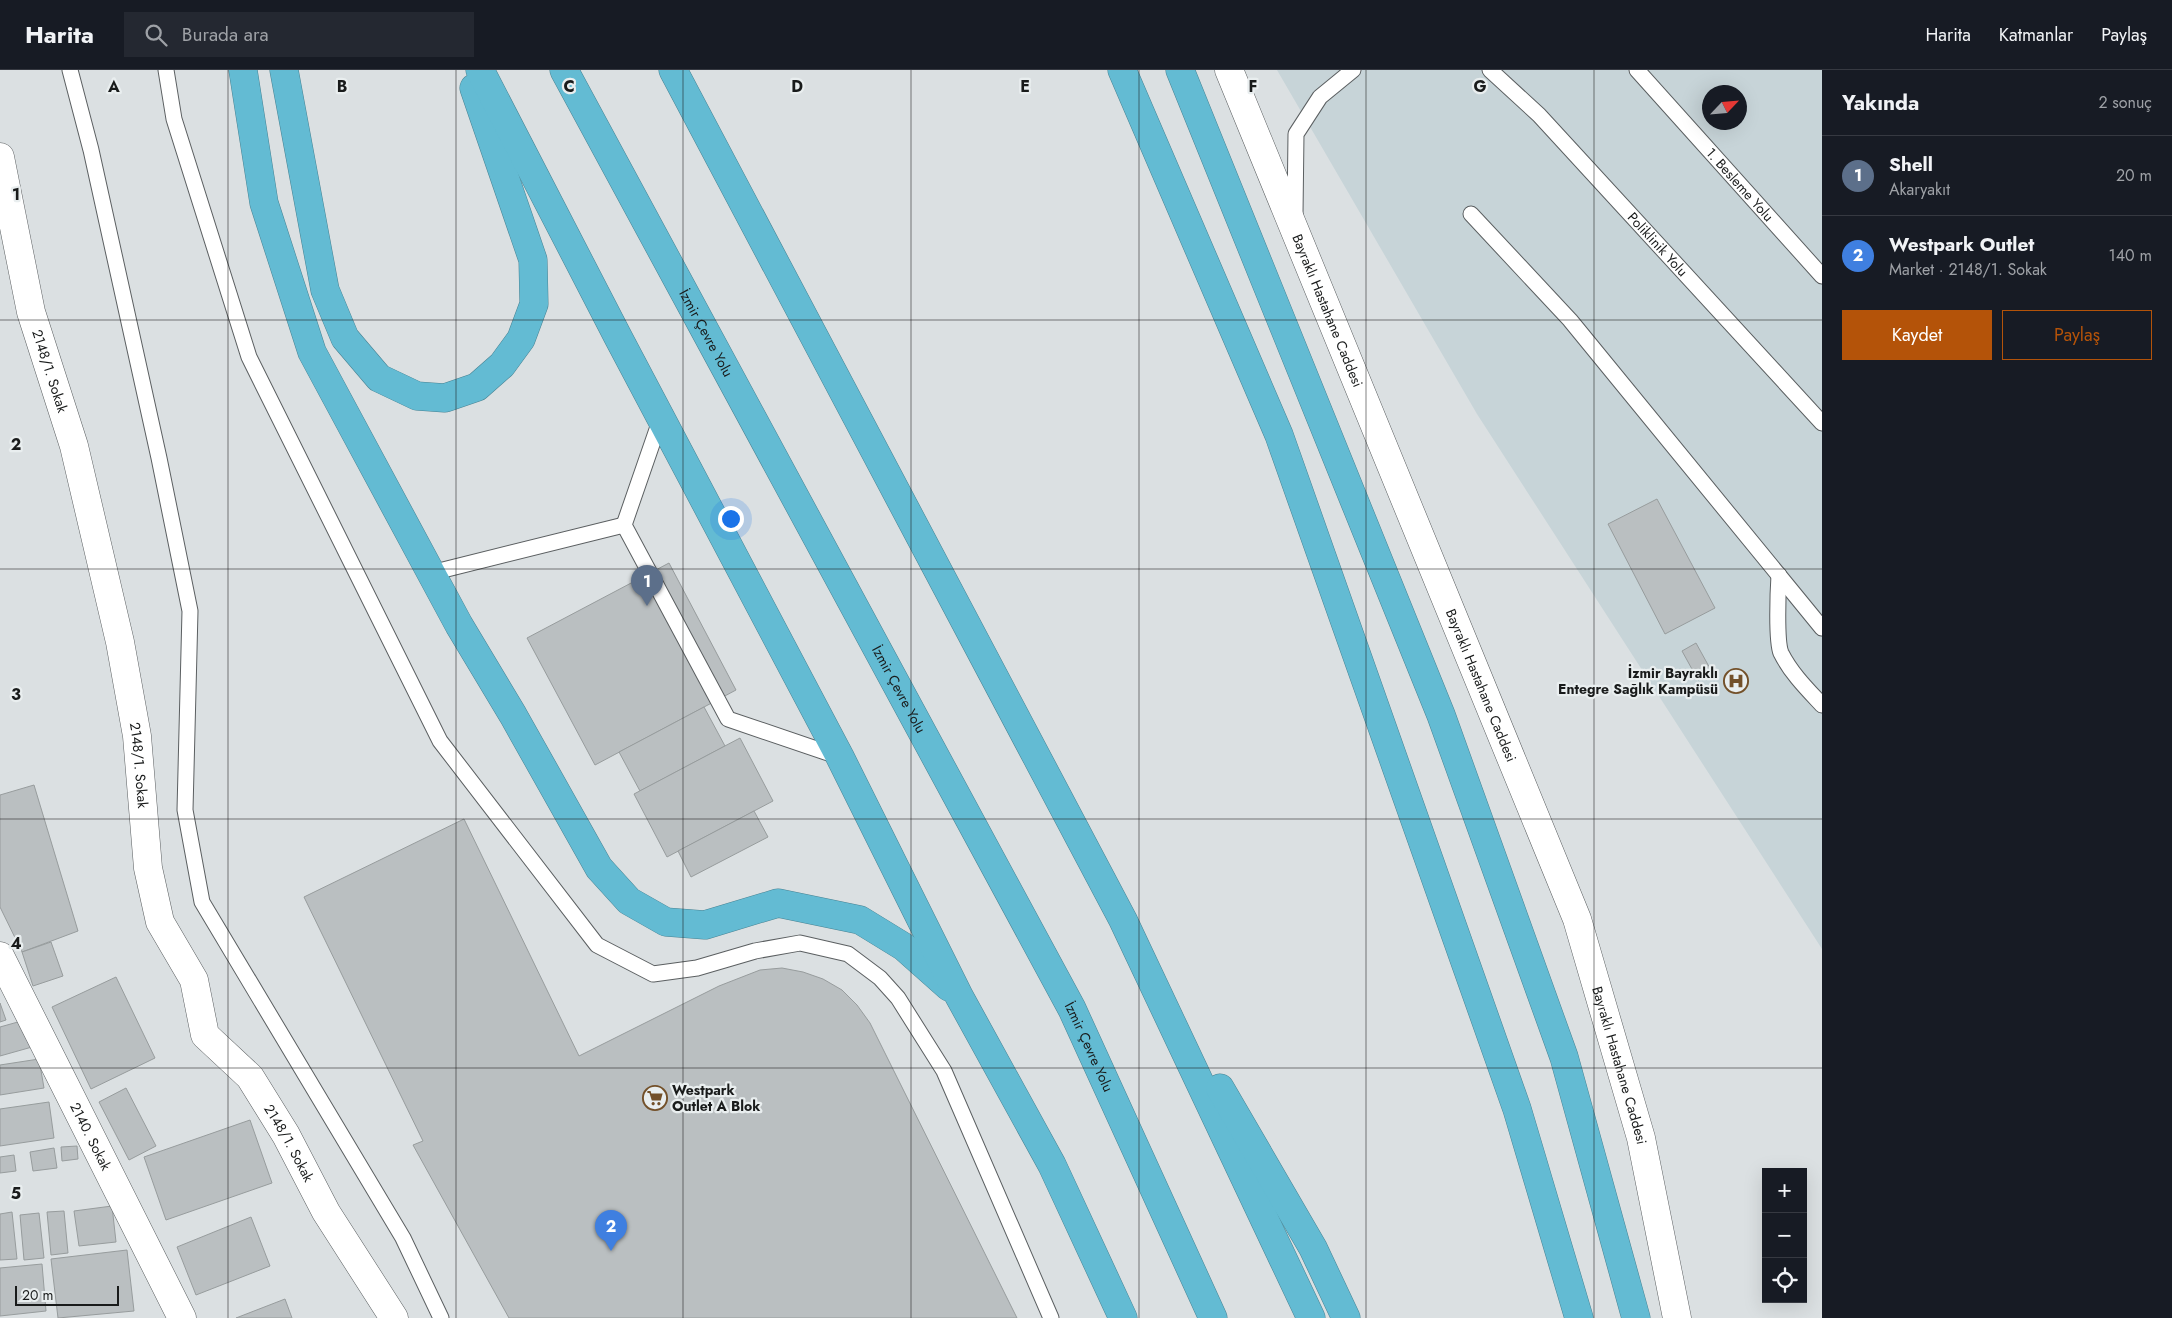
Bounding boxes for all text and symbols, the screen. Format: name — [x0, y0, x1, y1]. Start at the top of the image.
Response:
search box — [124, 12, 474, 57]
text: Harita — [25, 17, 94, 52]
icon: search — [142, 21, 170, 49]
text: Burada ara — [182, 21, 269, 48]
text: Harita — [1925, 22, 1971, 48]
text: Katmanlar — [1999, 22, 2073, 48]
text: Paylaş — [2101, 22, 2147, 48]
text: A — [107, 75, 120, 98]
text: B — [337, 75, 347, 98]
text: C — [563, 75, 575, 98]
text: D — [791, 75, 803, 98]
text: E — [1020, 75, 1030, 98]
text: F — [1249, 75, 1257, 98]
text: G — [1473, 75, 1487, 98]
north arrow — [1702, 85, 1747, 130]
text: Yakında — [1842, 88, 1919, 118]
text: 2 sonuç — [2098, 91, 2152, 114]
street label: 1. Besleme Yolu — [1701, 143, 1778, 226]
text: Shell — [1889, 151, 1933, 178]
text: 1 — [1854, 164, 1862, 187]
text: 20 m — [2116, 164, 2152, 187]
text: Akaryakıt — [1889, 178, 1950, 201]
text: 1 — [12, 183, 20, 206]
street label: Poliklinik Yolu — [1623, 208, 1692, 281]
street label: Bayraklı Hastahane Caddesi — [1287, 231, 1368, 390]
text: Westpark Outlet — [1889, 231, 2034, 258]
text: 2 — [1853, 244, 1863, 267]
text: 140 m — [2109, 244, 2152, 267]
text: Market · 2148/1. Sokak — [1889, 258, 2047, 281]
street label: İzmir Çevre Yolu — [674, 286, 738, 380]
button: Kaydet — [1842, 310, 1992, 360]
button: Paylaş — [2002, 310, 2152, 360]
street label: 2148/1. Sokak — [27, 327, 73, 416]
text: 2 — [11, 433, 21, 456]
your location — [718, 506, 744, 532]
pin: 1 — [631, 565, 663, 606]
street label: Bayraklı Hastahane Caddesi — [1441, 606, 1522, 765]
street label: İzmir Çevre Yolu — [867, 642, 931, 737]
place label: İzmir Bayraklı Entegre Sağlık Kampüsü — [1558, 663, 1718, 699]
hospital icon: İzmir Bayraklı Entegre Sağlık Kampüsü — [1723, 668, 1749, 694]
text: 3 — [11, 683, 21, 706]
street label: 2148/1. Sokak — [125, 721, 153, 810]
text: 4 — [10, 932, 22, 955]
street label: Bayraklı Hastahane Caddesi — [1587, 984, 1652, 1146]
street label: İzmir Çevre Yolu — [1060, 998, 1118, 1095]
place label: Westpark Outlet A Blok — [672, 1080, 760, 1116]
supermarket icon: Westpark Outlet A Blok — [642, 1085, 668, 1111]
street label: 2140. Sokak — [65, 1099, 117, 1175]
street label: 2148/1. Sokak — [259, 1100, 319, 1186]
map controls — [1762, 1168, 1807, 1303]
button: + — [1762, 1168, 1807, 1213]
text: 5 — [11, 1182, 21, 1205]
pin: 2 — [595, 1210, 627, 1251]
button: − — [1762, 1213, 1807, 1258]
button: locate — [1762, 1258, 1807, 1303]
scale bar — [15, 1283, 119, 1306]
text: 20 m — [22, 1285, 54, 1305]

